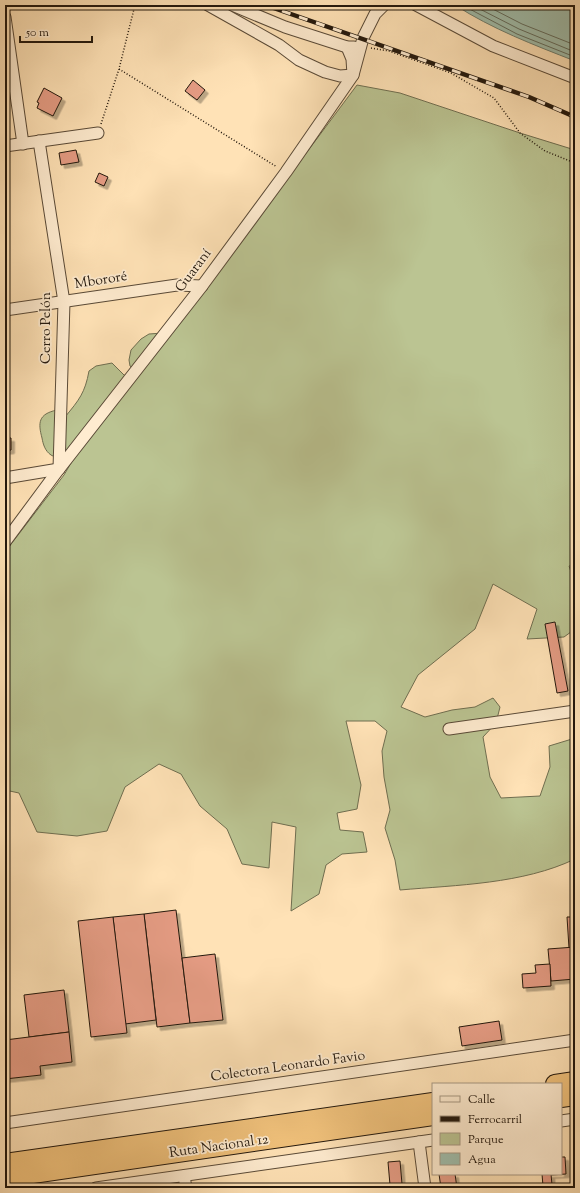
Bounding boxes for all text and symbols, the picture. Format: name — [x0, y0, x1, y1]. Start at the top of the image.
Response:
scale bar — [20, 18, 92, 44]
text: 50 m — [25, 24, 49, 42]
street label: Guaraní — [171, 245, 217, 297]
street label: Mbororé — [73, 267, 129, 295]
street label: Cerro Pelón — [37, 292, 57, 364]
street label: Colectora Leonardo Favio — [210, 1046, 367, 1088]
legend — [432, 1083, 562, 1175]
text: Calle — [468, 1091, 496, 1109]
text: Ferrocarril — [468, 1111, 523, 1129]
street label: Ruta Nacional 12 — [168, 1130, 270, 1164]
text: Parque — [468, 1131, 504, 1149]
text: Agua — [468, 1151, 496, 1169]

